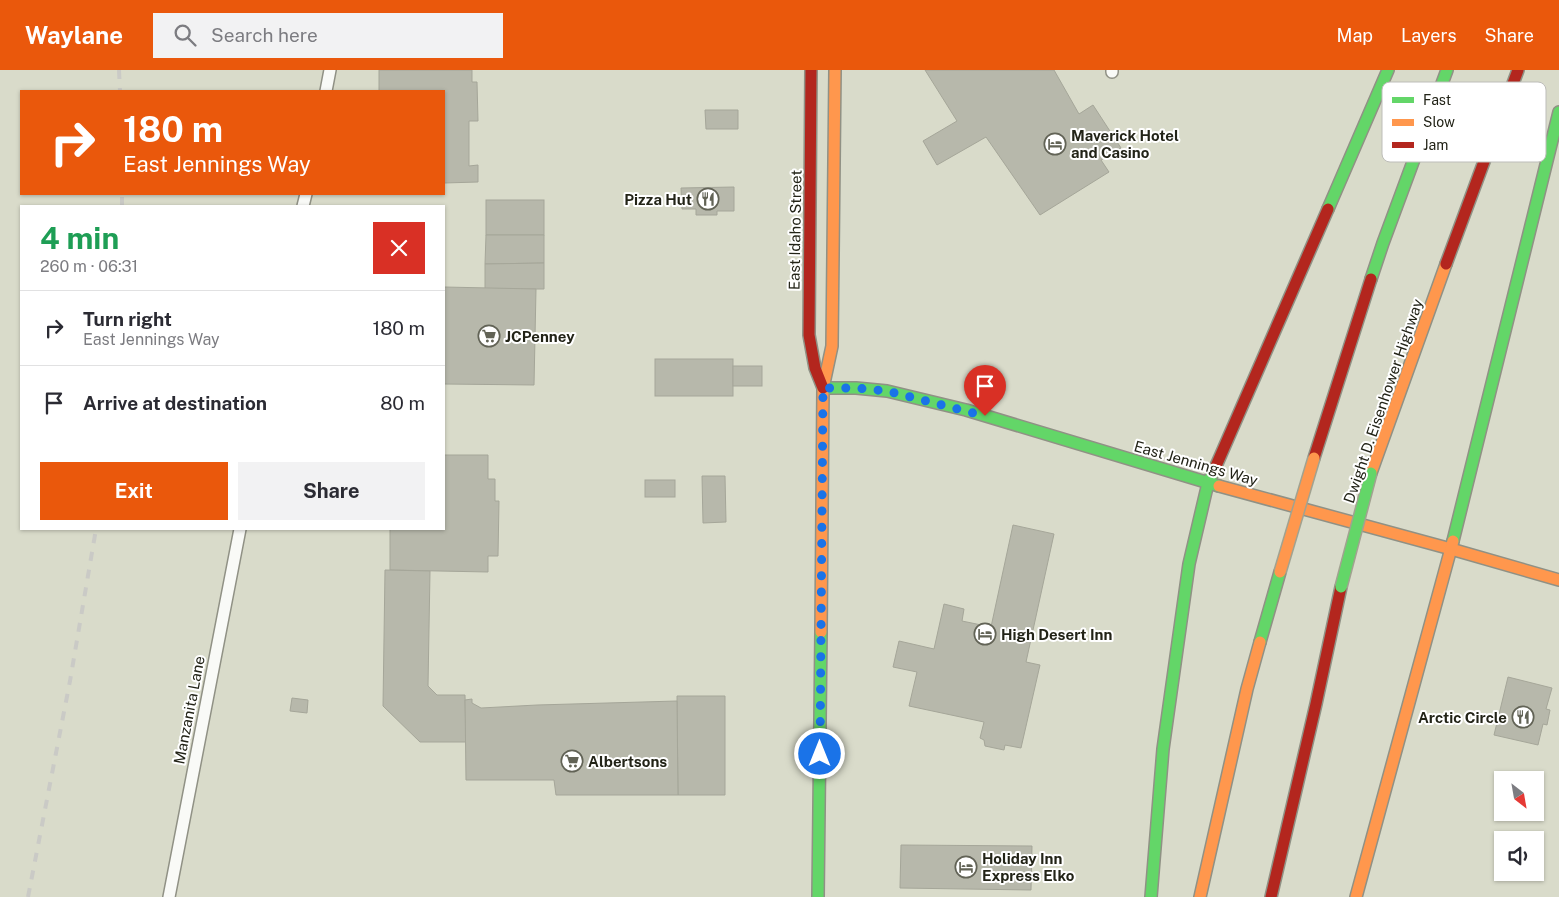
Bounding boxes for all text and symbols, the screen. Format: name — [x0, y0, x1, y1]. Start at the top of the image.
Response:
search box — [153, 13, 503, 58]
text: Waylane — [25, 21, 123, 49]
icon: search — [171, 21, 199, 49]
text: Search here — [211, 24, 318, 46]
text: Map — [1337, 25, 1373, 46]
text: Layers — [1401, 25, 1457, 46]
text: Share — [1485, 25, 1534, 46]
legend — [1382, 82, 1546, 162]
text: Fast — [1423, 92, 1451, 108]
text: 180 m — [123, 109, 223, 150]
icon: right — [40, 110, 105, 175]
text: Slow — [1423, 114, 1455, 130]
place label: Maverick Hotel and Casino — [1071, 127, 1179, 161]
hotel icon: Maverick Hotel and Casino — [1043, 132, 1067, 156]
text: Jam — [1423, 137, 1448, 153]
text: East Jennings Way — [123, 151, 311, 177]
street label: East Idaho Street — [785, 170, 805, 290]
restaurant icon: Pizza Hut — [696, 187, 720, 211]
place label: Pizza Hut — [624, 191, 692, 208]
text: 4 min — [40, 220, 119, 256]
button: close — [373, 222, 425, 274]
text: 260 m · 06:31 — [40, 257, 138, 276]
street label: Dwight D. Eisenhower Highway — [1340, 297, 1426, 505]
text: Turn right — [83, 308, 172, 330]
icon: right — [40, 314, 68, 342]
text: 180 m — [372, 317, 425, 339]
supermarket icon: JCPenney — [477, 324, 501, 348]
place label: JCPenney — [505, 328, 575, 345]
text: East Jennings Way — [83, 330, 220, 349]
pin — [964, 365, 1006, 416]
icon: arrive — [971, 372, 999, 400]
icon: arrive — [40, 389, 68, 417]
text: Arrive at destination — [83, 392, 267, 414]
text: 80 m — [380, 392, 425, 414]
street label: East Jennings Way — [1132, 437, 1260, 489]
button: Exit — [40, 462, 228, 520]
button: Share — [238, 462, 425, 520]
hotel icon: High Desert Inn — [973, 622, 997, 646]
place label: High Desert Inn — [1001, 626, 1112, 643]
street label: Manzanita Lane — [170, 655, 208, 765]
restaurant icon: Arctic Circle — [1511, 705, 1535, 729]
place label: Arctic Circle — [1418, 709, 1507, 726]
position arrow — [793, 727, 845, 779]
supermarket icon: Albertsons — [560, 749, 584, 773]
place label: Albertsons — [588, 753, 667, 770]
north arrow — [1494, 771, 1544, 821]
map controls — [1494, 771, 1544, 881]
button: sound — [1494, 831, 1544, 881]
place label: Holiday Inn Express Elko — [982, 850, 1075, 884]
hotel icon: Holiday Inn Express Elko — [954, 855, 978, 879]

